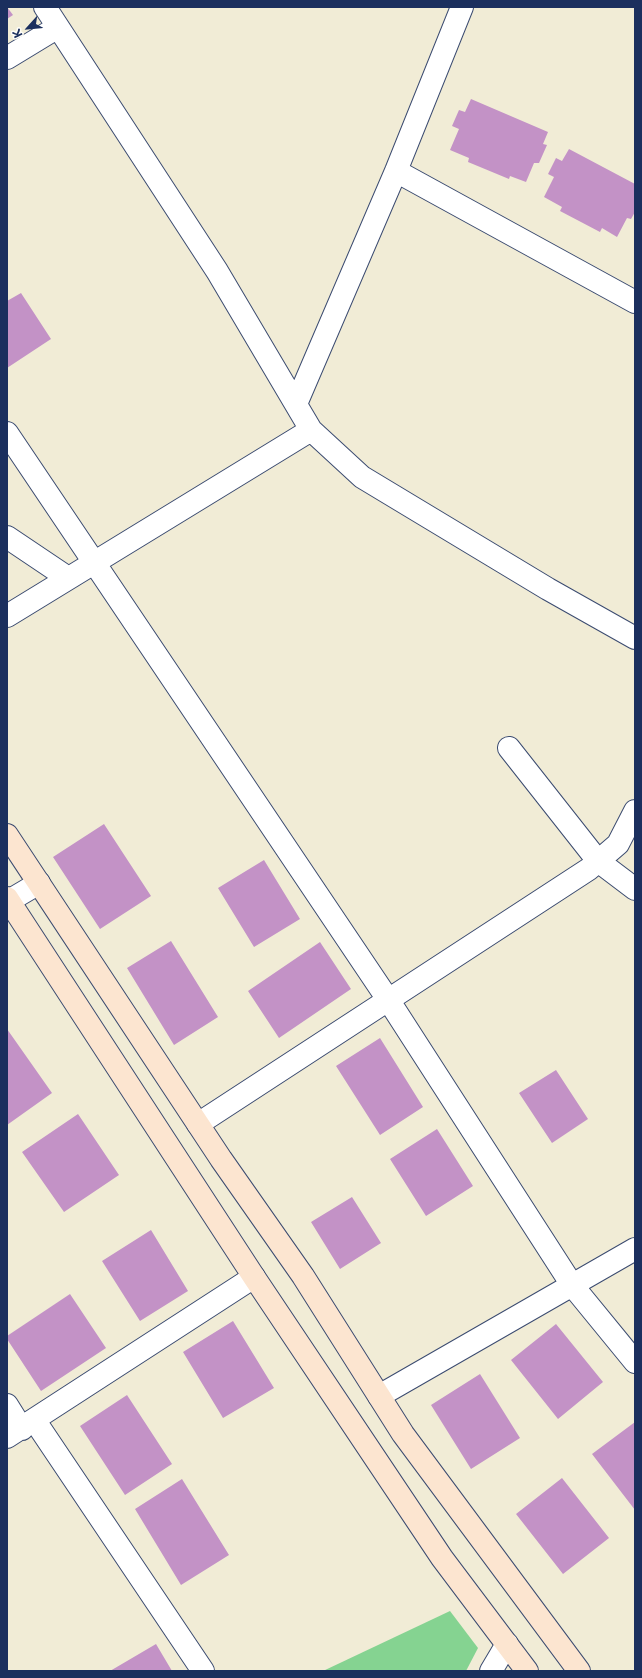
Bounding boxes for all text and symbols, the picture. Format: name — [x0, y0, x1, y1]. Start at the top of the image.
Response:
north arrow — [8, 8, 48, 48]
text: K — [7, 26, 26, 41]

